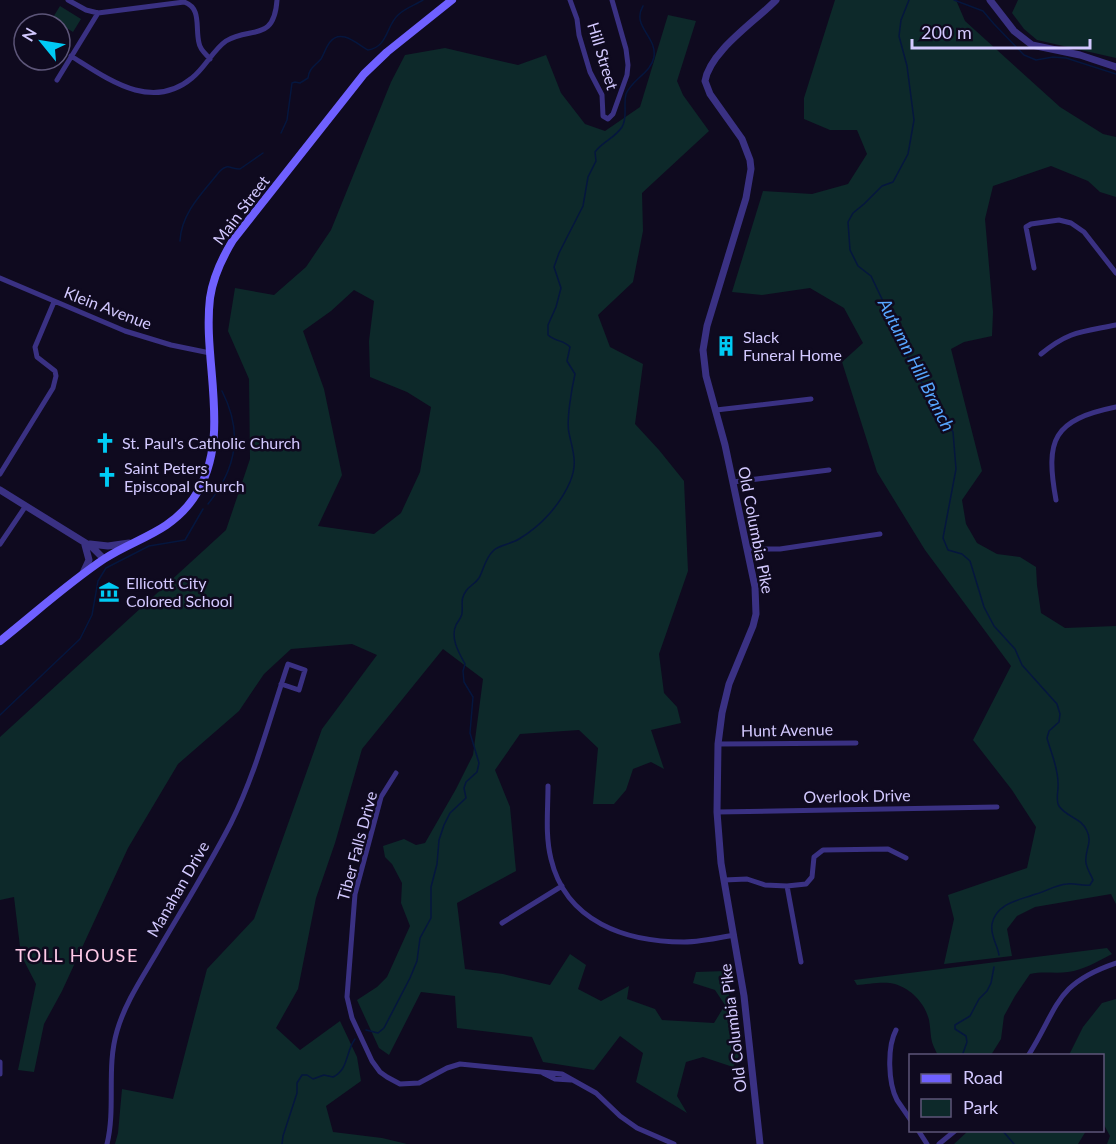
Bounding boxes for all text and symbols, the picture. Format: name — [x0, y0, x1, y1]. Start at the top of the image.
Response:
north arrow — [12, 12, 72, 72]
scale bar — [912, 12, 1090, 50]
street label: Hill Street — [584, 20, 623, 92]
text: 200 m — [921, 21, 972, 43]
text: N — [17, 24, 40, 44]
street label: Main Street — [208, 171, 273, 248]
street label: Klein Avenue — [62, 282, 155, 333]
water label: Autumn Hill Branch — [873, 293, 960, 435]
place label: Slack Funeral Home — [743, 327, 842, 364]
building icon: Slack Funeral Home — [714, 334, 738, 358]
church icon: St. Paul's Catholic Church — [93, 431, 117, 455]
place label: St. Paul's Catholic Church — [122, 433, 300, 452]
place label: Saint Peters Episcopal Church — [124, 458, 245, 495]
church icon: Saint Peters Episcopal Church — [95, 465, 119, 489]
street label: Old Columbia Pike — [735, 465, 778, 595]
place label: Ellicott City Colored School — [126, 573, 233, 610]
museum icon: Ellicott City Colored School — [97, 580, 121, 604]
street label: Hunt Avenue — [741, 719, 833, 740]
street label: Overlook Drive — [803, 785, 911, 806]
street label: Tiber Falls Drive — [333, 789, 380, 903]
street label: Manahan Drive — [142, 837, 213, 940]
district label: TOLL HOUSE — [15, 944, 139, 966]
street label: Old Columbia Pike — [715, 963, 750, 1093]
legend — [909, 1054, 1104, 1132]
text: Road — [963, 1066, 1003, 1088]
text: Park — [963, 1096, 999, 1118]

